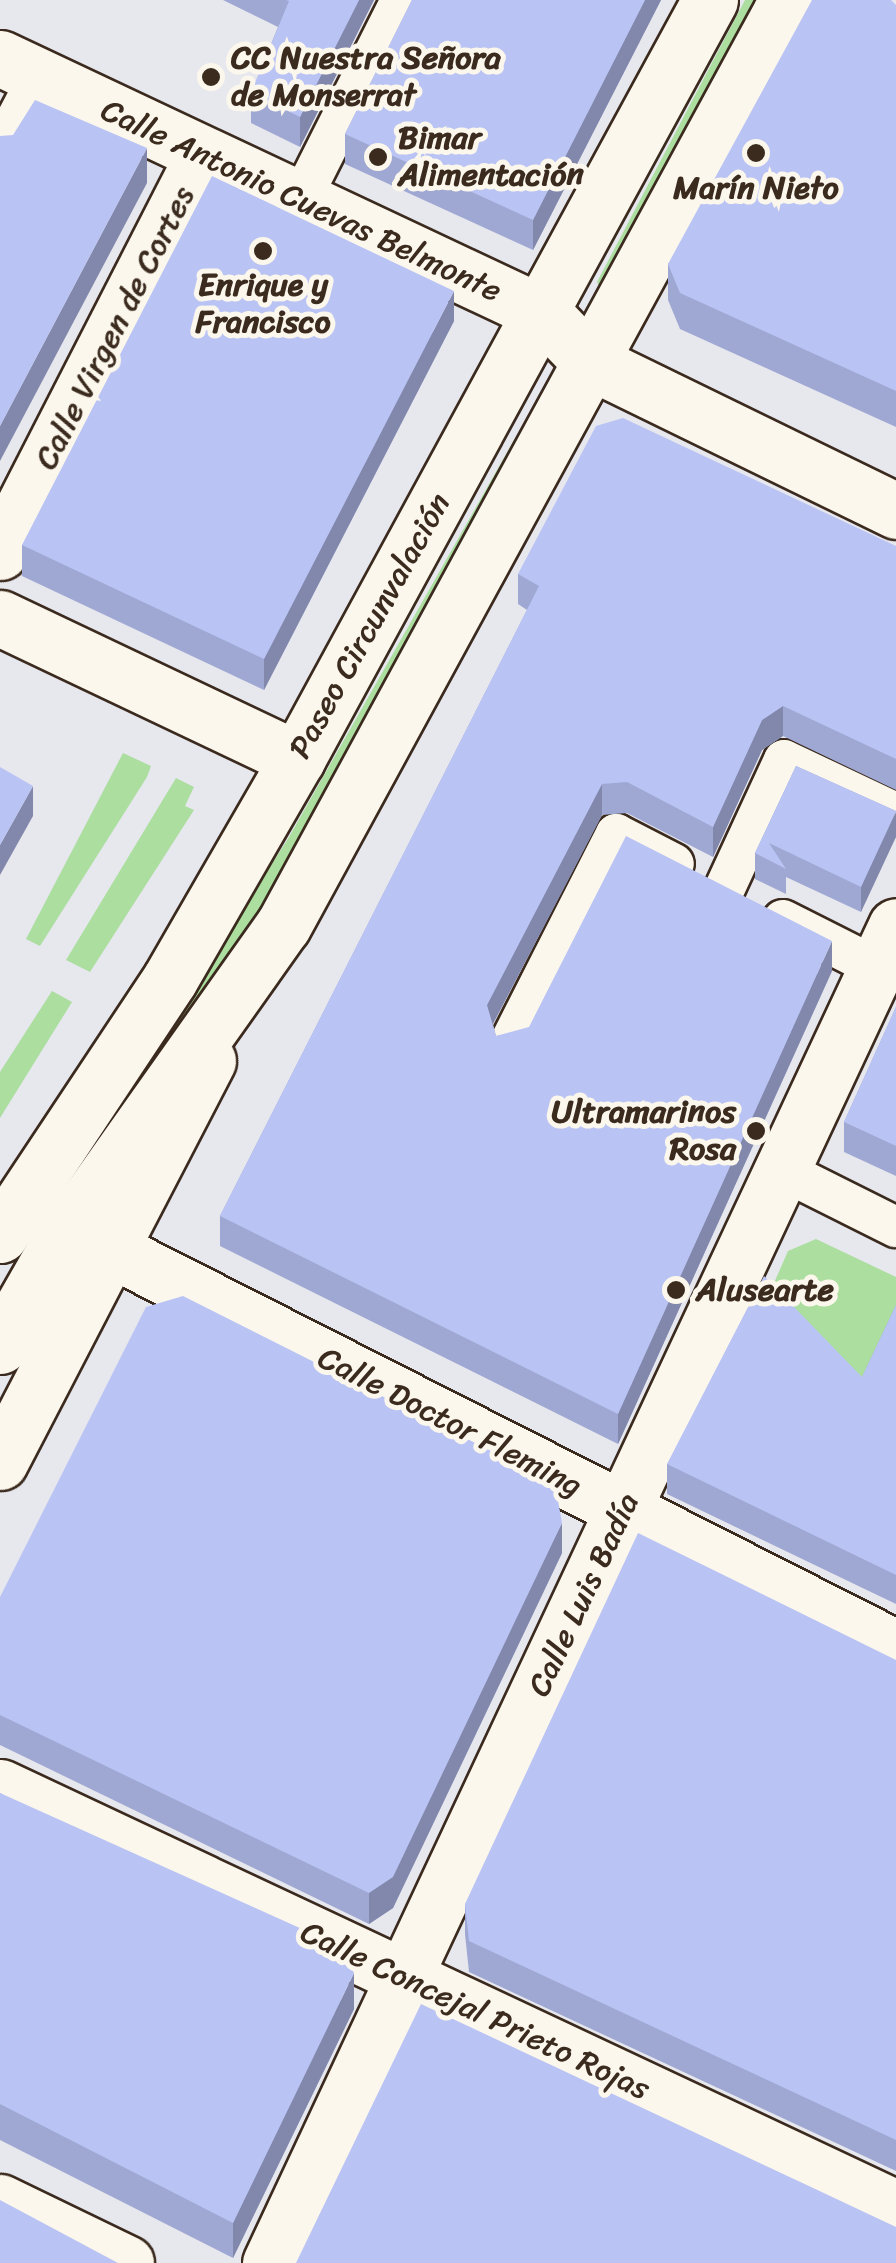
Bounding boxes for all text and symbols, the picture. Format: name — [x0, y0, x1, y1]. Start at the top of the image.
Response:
place label: CC Nuestra Señora de Monserrat — [231, 40, 500, 115]
marker: CC Nuestra Señora de Monserrat — [200, 66, 222, 88]
street label: Calle Antonio Cuevas Belmonte — [94, 91, 508, 311]
place label: Bimar Alimentación — [398, 120, 584, 195]
marker: Marín Nieto — [745, 142, 767, 164]
marker: Bimar Alimentación — [367, 146, 389, 168]
place label: Marín Nieto — [673, 169, 839, 207]
street label: Calle Virgen de Cortes — [27, 180, 203, 476]
marker: Enrique y Francisco — [252, 240, 274, 262]
place label: Enrique y Francisco — [195, 267, 331, 342]
street label: Paseo Circunvalación — [281, 487, 459, 765]
place label: Ultramarinos Rosa — [552, 1094, 736, 1169]
marker: Ultramarinos Rosa — [745, 1120, 767, 1142]
place label: Alusearte — [696, 1271, 834, 1309]
marker: Alusearte — [665, 1279, 687, 1301]
street label: Calle Doctor Fleming — [311, 1339, 589, 1505]
street label: Calle Luis Badía — [520, 1487, 648, 1703]
street label: Calle Concejal Prieto Rojas — [294, 1913, 656, 2109]

